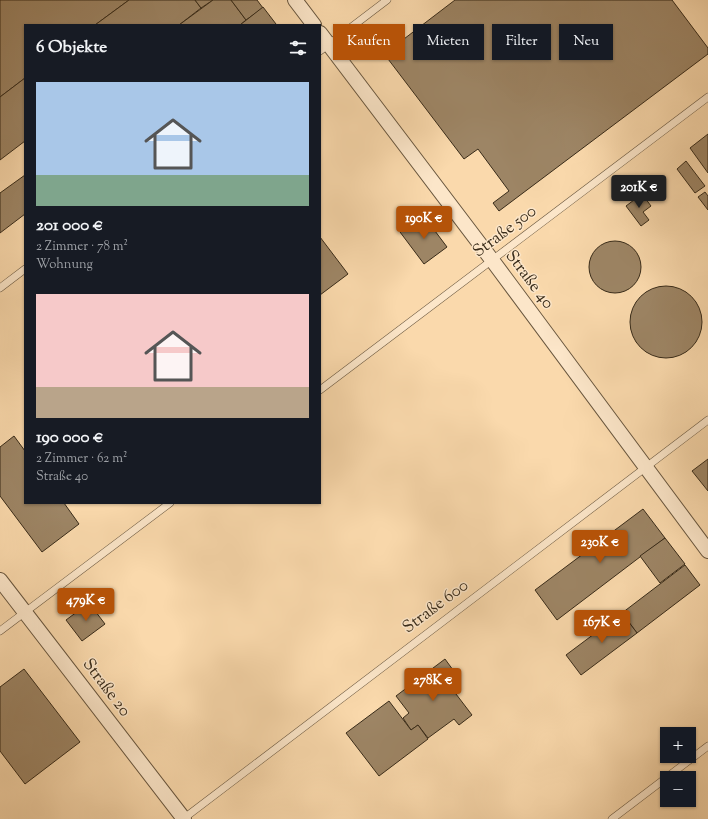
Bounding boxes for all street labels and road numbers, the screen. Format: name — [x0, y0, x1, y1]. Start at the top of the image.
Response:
street label: Straße 500 — [468, 200, 542, 264]
street label: Straße 40 — [499, 246, 559, 314]
street label: Straße 600 — [398, 574, 474, 640]
street label: Straße 20 — [76, 654, 136, 722]

